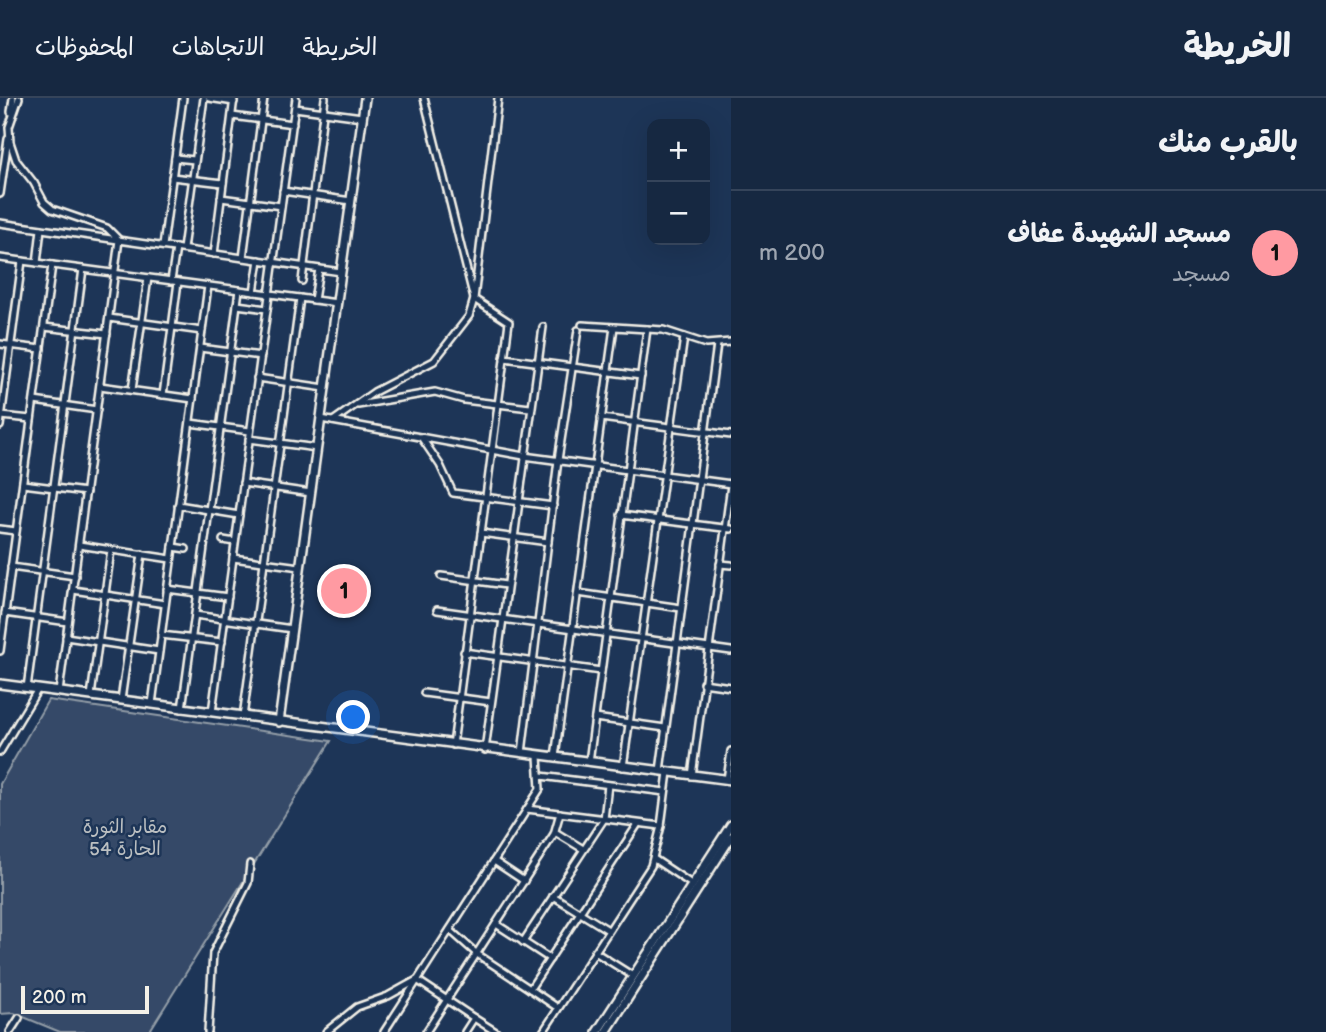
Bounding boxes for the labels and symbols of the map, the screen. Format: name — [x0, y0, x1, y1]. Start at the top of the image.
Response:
pin: 1 — [321, 565, 367, 617]
your location — [336, 700, 370, 734]
park label: مقابر الثورة الحارة 54 — [83, 816, 167, 861]
scale bar — [21, 983, 149, 1015]

